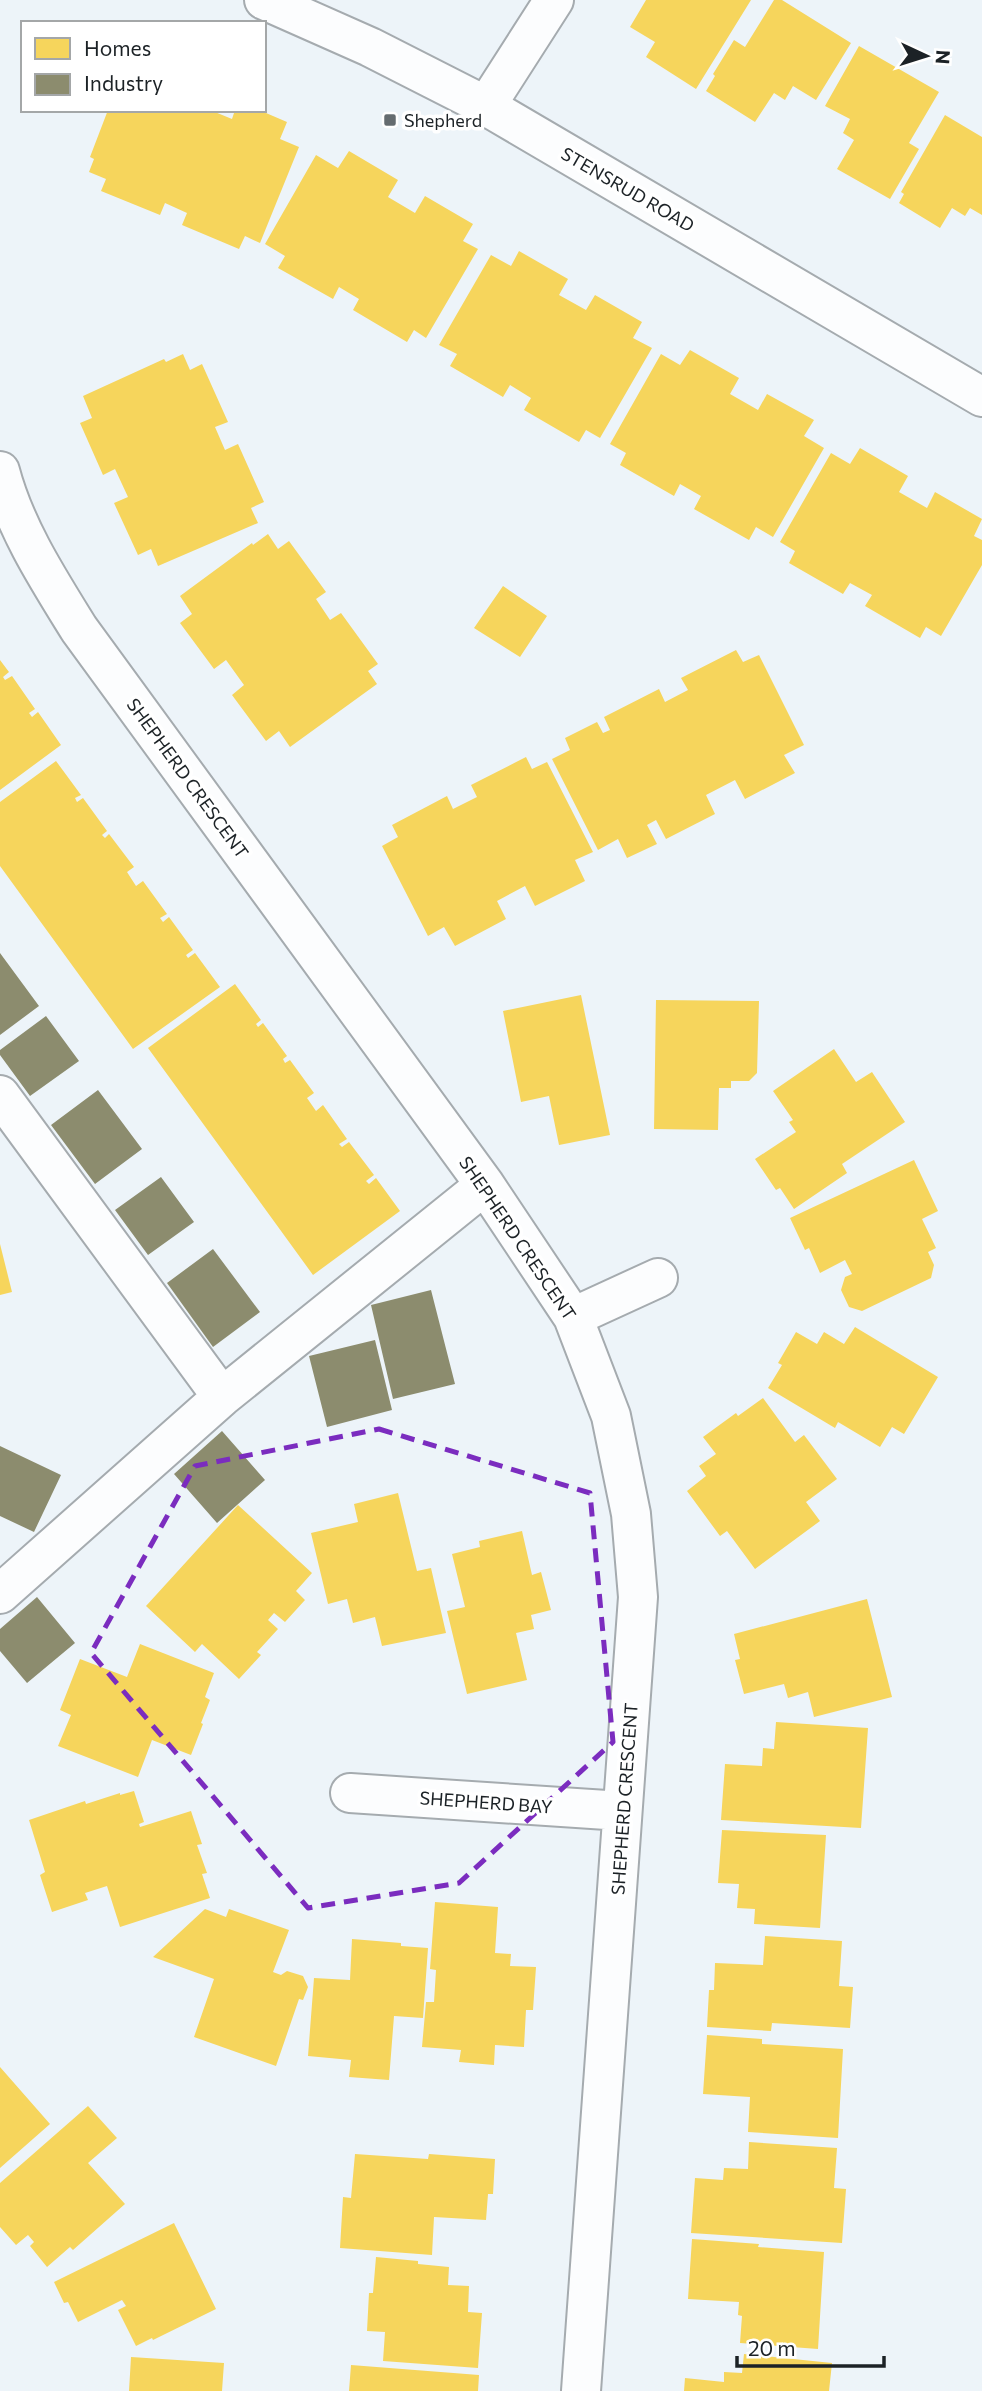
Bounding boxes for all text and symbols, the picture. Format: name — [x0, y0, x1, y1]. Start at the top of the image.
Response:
legend — [21, 21, 266, 112]
north arrow — [891, 21, 961, 91]
text: Homes — [84, 35, 151, 60]
text: N — [931, 49, 955, 65]
text: Industry — [84, 70, 163, 95]
place label: Shepherd — [404, 109, 482, 131]
marker: Shepherd — [382, 112, 398, 128]
street label: STENSRUD ROAD — [558, 142, 698, 236]
street label: SHEPHERD CRESCENT — [122, 694, 254, 862]
street label: SHEPHERD CRESCENT — [455, 1152, 581, 1324]
street label: SHEPHERD CRESCENT — [606, 1702, 642, 1896]
street label: SHEPHERD BAY — [419, 1786, 553, 1818]
scale bar — [737, 2324, 884, 2368]
text: 20 m — [748, 2335, 796, 2360]

